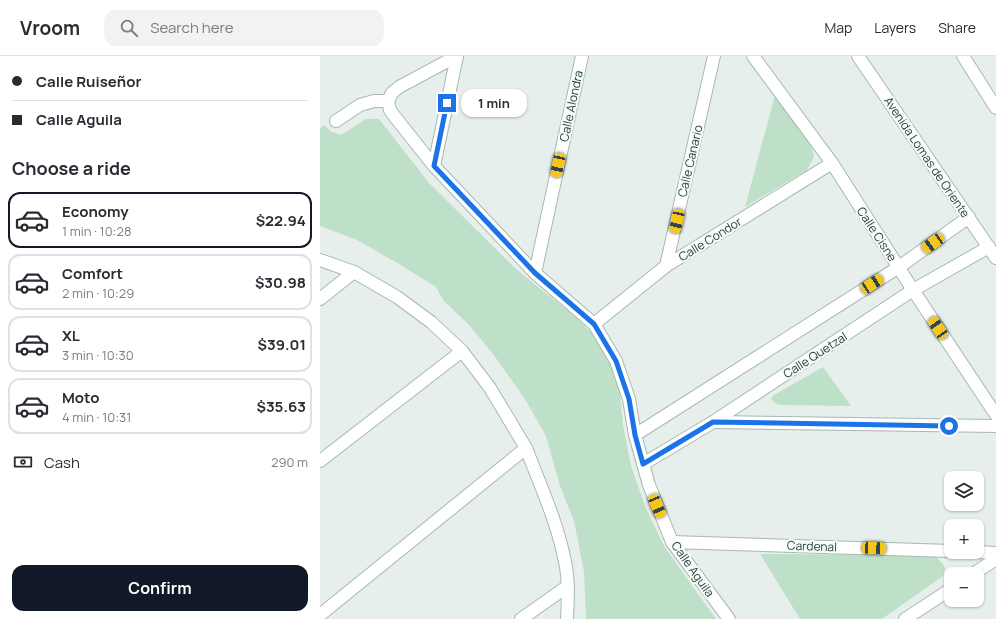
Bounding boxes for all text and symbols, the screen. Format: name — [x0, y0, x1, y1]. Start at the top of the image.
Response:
search box — [104, 10, 384, 46]
text: Vroom — [20, 15, 80, 41]
icon: search — [118, 17, 140, 39]
text: Search here — [150, 17, 234, 38]
text: Map — [824, 18, 852, 37]
text: Layers — [874, 18, 916, 37]
text: Share — [938, 18, 976, 37]
street label: Calle Alondra — [555, 69, 587, 143]
text: Calle Ruiseñor — [36, 71, 141, 92]
callout: 1 min — [461, 89, 527, 117]
street label: Avenida Lomas de Oriente — [880, 93, 974, 221]
route end — [438, 94, 456, 112]
text: 1 min — [478, 94, 510, 112]
text: Calle Aguila — [36, 109, 122, 130]
street label: Calle Canario — [673, 123, 707, 199]
car — [550, 152, 566, 178]
text: Choose a ride — [12, 156, 131, 180]
text: Economy — [62, 201, 129, 222]
icon: car — [14, 202, 50, 238]
street label: Calle Cisne — [853, 203, 901, 265]
car — [668, 208, 686, 234]
text: $22.94 — [256, 210, 306, 231]
street label: Calle Condor — [675, 212, 745, 265]
text: 1 min · 10:28 — [62, 222, 131, 240]
car — [920, 231, 946, 255]
text: Comfort — [62, 263, 123, 284]
icon: car — [14, 264, 50, 300]
text: $30.98 — [255, 272, 306, 293]
car — [859, 272, 885, 296]
text: 2 min · 10:29 — [62, 284, 134, 302]
car — [926, 315, 950, 341]
text: XL — [62, 325, 80, 346]
icon: car — [14, 326, 50, 362]
street label: Calle Quetzal — [780, 328, 850, 382]
text: $39.01 — [258, 334, 306, 355]
text: 3 min · 10:30 — [62, 346, 134, 364]
text: Moto — [62, 387, 99, 408]
icon: car — [14, 388, 50, 424]
text: $35.63 — [256, 396, 306, 417]
text: 4 min · 10:31 — [62, 408, 131, 426]
route start — [940, 417, 958, 435]
icon: cash — [12, 451, 34, 473]
text: Cash — [44, 452, 80, 473]
text: 290 m — [271, 453, 308, 471]
map controls — [944, 471, 984, 607]
button: layers — [944, 471, 984, 511]
car — [647, 493, 667, 519]
button: + — [944, 519, 984, 559]
street label: Cardenal — [787, 537, 837, 555]
street label: Calle Aguila — [668, 538, 718, 600]
car — [862, 542, 886, 554]
button: Confirm — [12, 565, 308, 611]
button: − — [944, 567, 984, 607]

